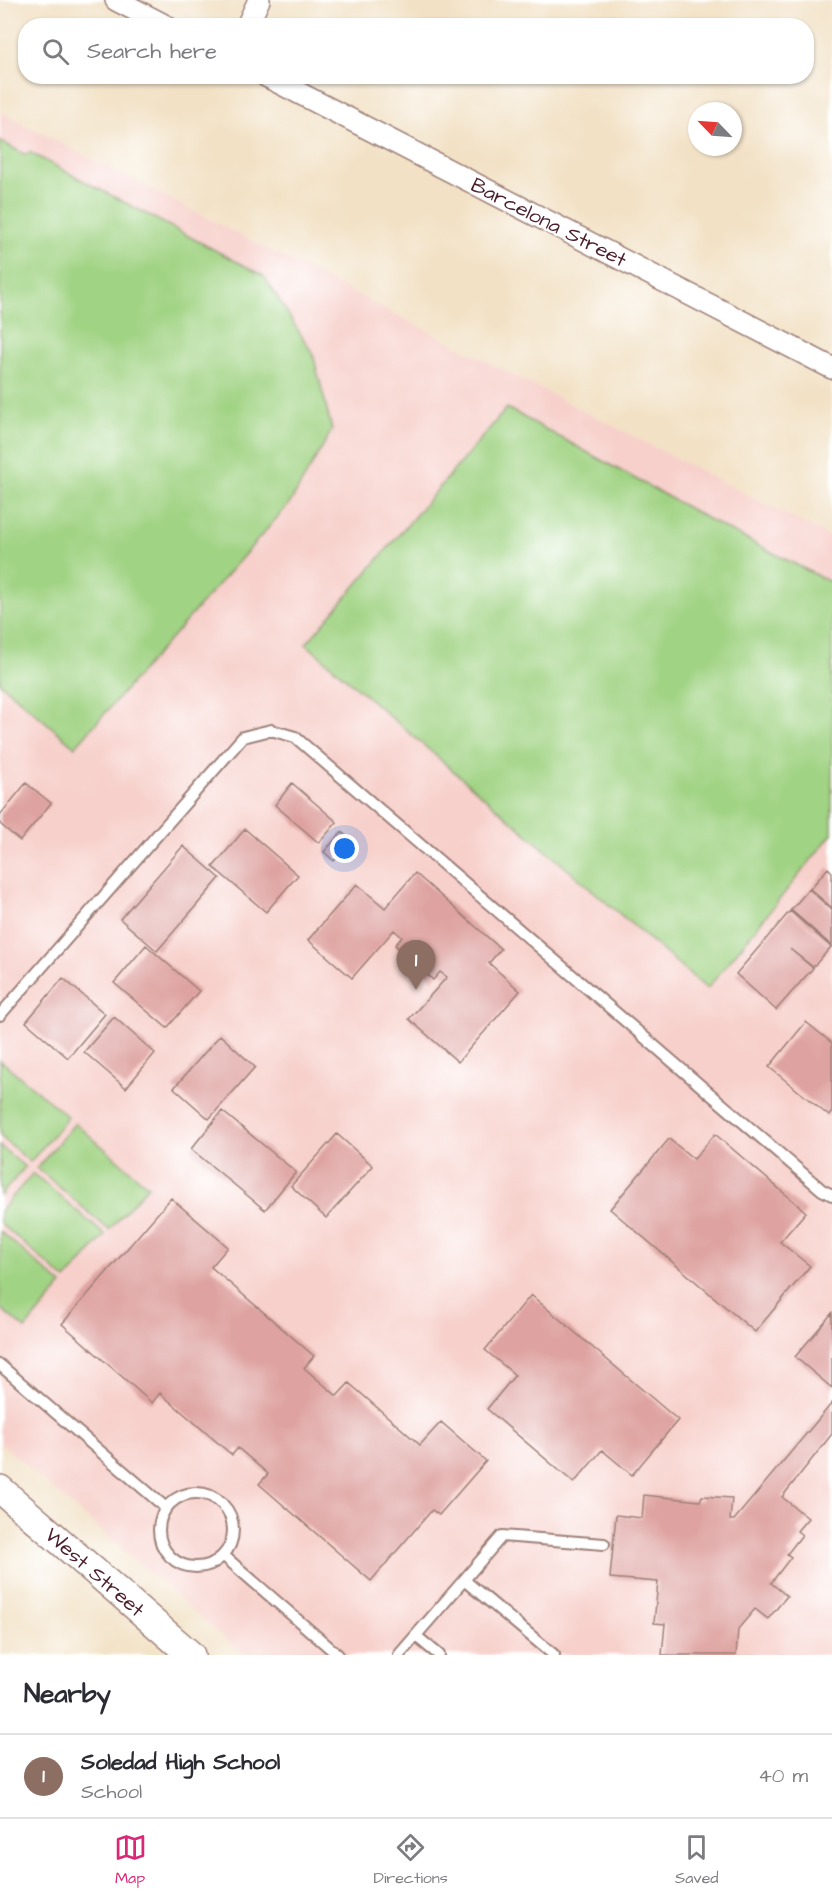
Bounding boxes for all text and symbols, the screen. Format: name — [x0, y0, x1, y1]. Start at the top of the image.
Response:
search box — [18, 18, 814, 84]
icon: search — [39, 35, 72, 68]
text: Search here — [87, 36, 217, 67]
north arrow — [688, 102, 742, 156]
street label: Barcelona Street — [466, 171, 632, 274]
your location — [330, 834, 359, 863]
pin: 1 — [396, 940, 436, 990]
street label: West Street — [39, 1521, 151, 1624]
text: Nearby — [24, 1676, 111, 1712]
text: Soledad High School — [81, 1747, 280, 1778]
text: 1 — [42, 1762, 45, 1790]
text: 40 m — [758, 1762, 808, 1790]
text: School — [81, 1778, 142, 1806]
tab: Map — [114, 1831, 147, 1889]
tab: Directions — [374, 1831, 448, 1889]
tab: Saved — [675, 1831, 718, 1889]

